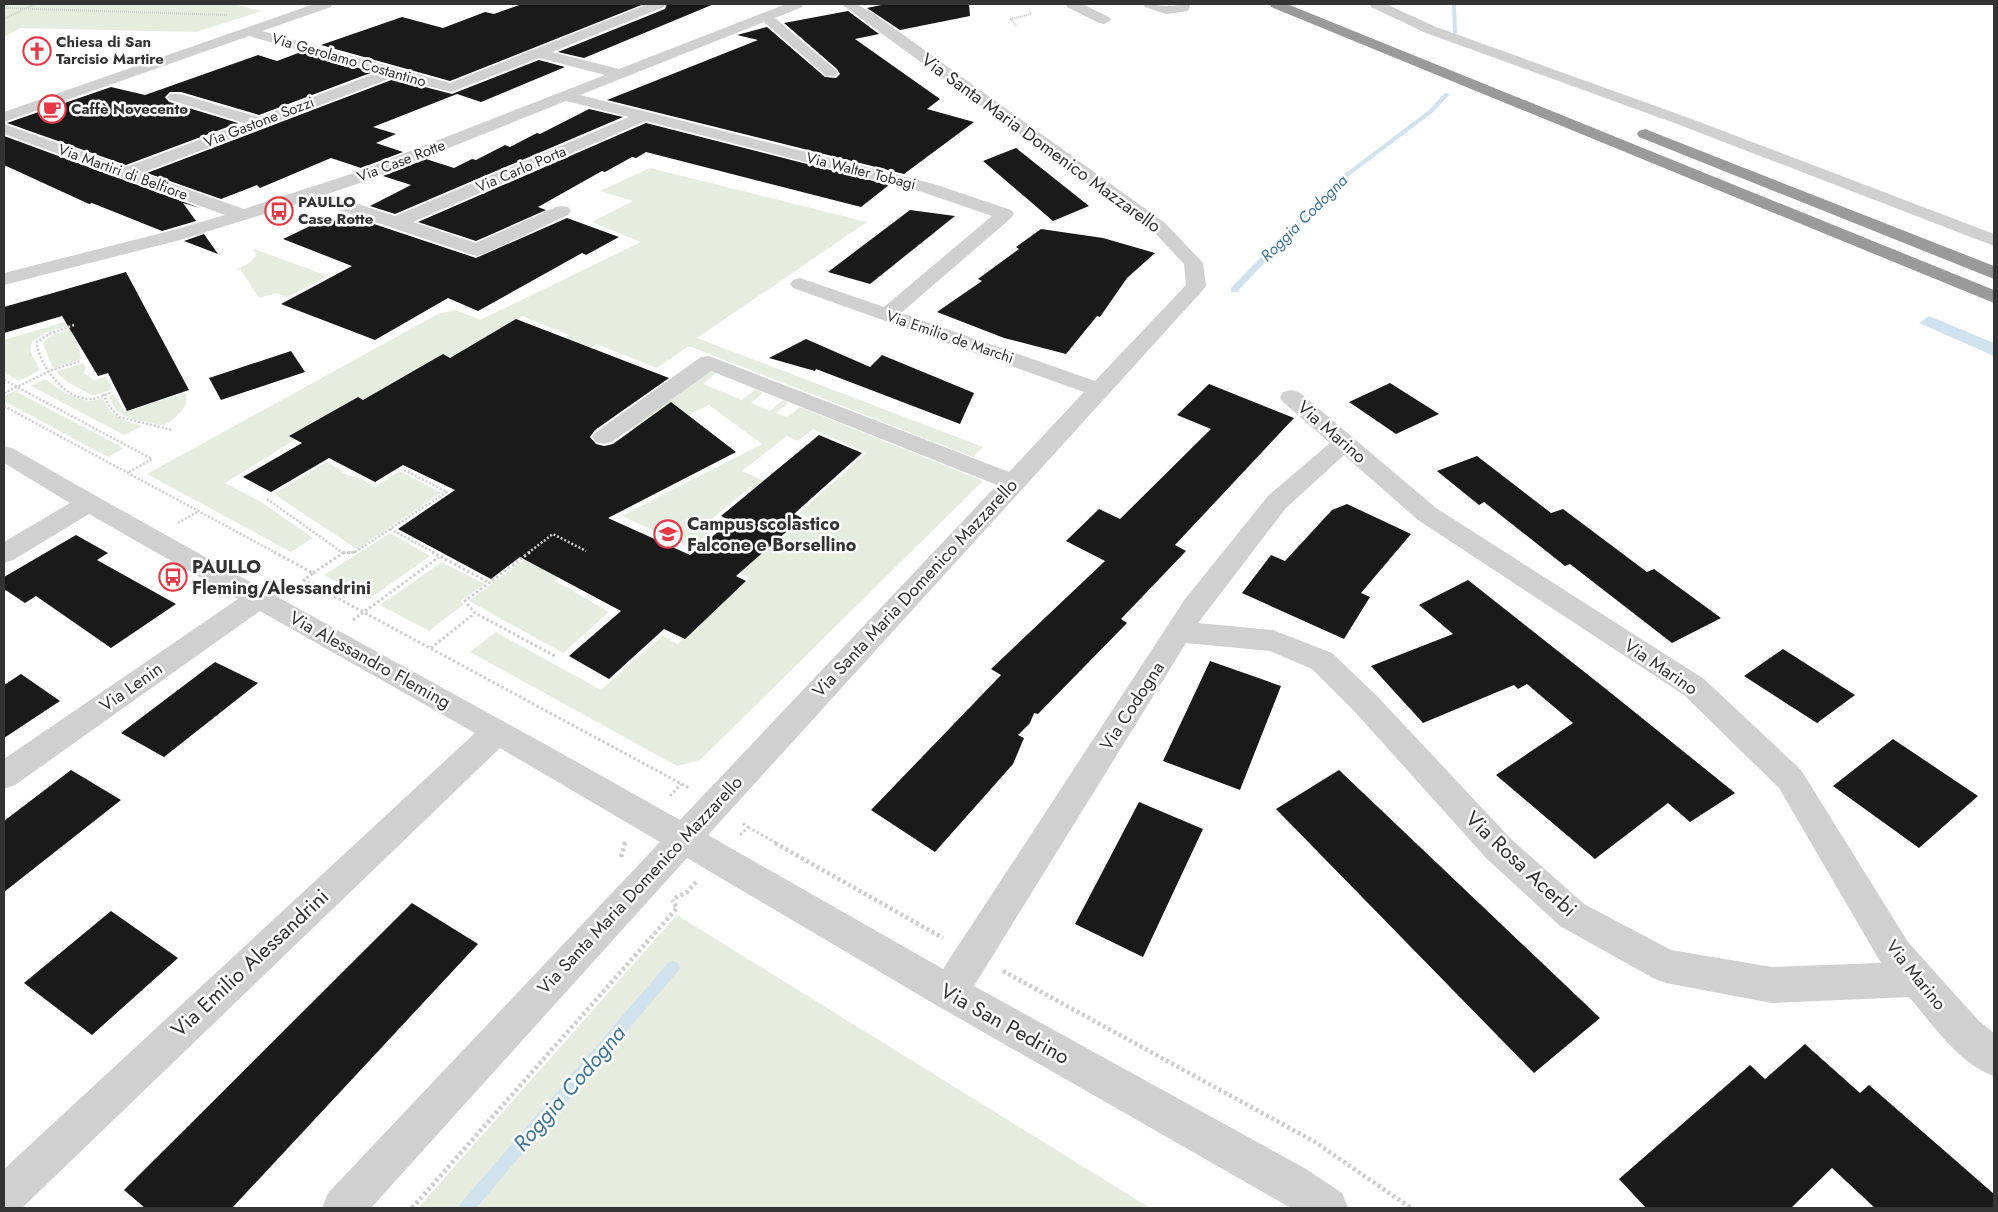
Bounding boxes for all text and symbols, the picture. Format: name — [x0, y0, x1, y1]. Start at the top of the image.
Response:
street label: Via Gerolamo Costantino — [269, 27, 429, 93]
place label: Chiesa di San Tarcisio Martire — [56, 31, 164, 70]
church icon: Chiesa di San Tarcisio Martire — [22, 36, 52, 66]
street label: Via Santa Maria Domenico Mazzarello — [916, 47, 1166, 239]
street label: Via Gastone Sozzi — [201, 91, 317, 153]
cafe icon: Caffè Novecento — [37, 94, 67, 124]
place label: Caffè Novecento — [71, 98, 188, 120]
street label: Via Case Rotte — [354, 134, 449, 188]
street label: Via Martiri di Belfiore — [55, 138, 191, 206]
street label: Via Carlo Porta — [472, 140, 570, 198]
street label: Via Walter Tobagi — [804, 147, 918, 195]
water label: Roggia Codogna — [1255, 169, 1353, 267]
place label: PAULLO Case Rotte — [298, 191, 374, 230]
bus stop icon: PAULLO Case Rotte — [264, 196, 294, 226]
street label: Via Emilio de Marchi — [883, 305, 1017, 369]
street label: Via Marino — [1292, 395, 1372, 469]
street label: Via Santa Maria Domenico Mazzarello — [806, 473, 1024, 703]
place label: Campus scolastico Falcone e Borsellino — [687, 511, 857, 558]
school or university icon: Campus scolastico Falcone e Borsellino — [653, 519, 683, 549]
place label: PAULLO Fleming/Alessandrini — [192, 554, 371, 601]
bus stop icon: PAULLO Fleming/Alessandrini — [158, 562, 188, 592]
street label: Via Alessandro Fleming — [285, 605, 455, 715]
street label: Via Marino — [1619, 633, 1703, 701]
street label: Via Lenin — [94, 656, 168, 718]
street label: Via Codogna — [1094, 656, 1170, 756]
street label: Via Santa Maria Domenico Mazzarello — [531, 770, 749, 1000]
street label: Via Rosa Acerbi — [1458, 804, 1584, 924]
street label: Via Emilio Alessandrini — [164, 882, 336, 1044]
street label: Via Marino — [1879, 934, 1953, 1016]
street label: Via San Pedrino — [935, 976, 1075, 1072]
water label: Roggia Codogna — [505, 1018, 633, 1158]

